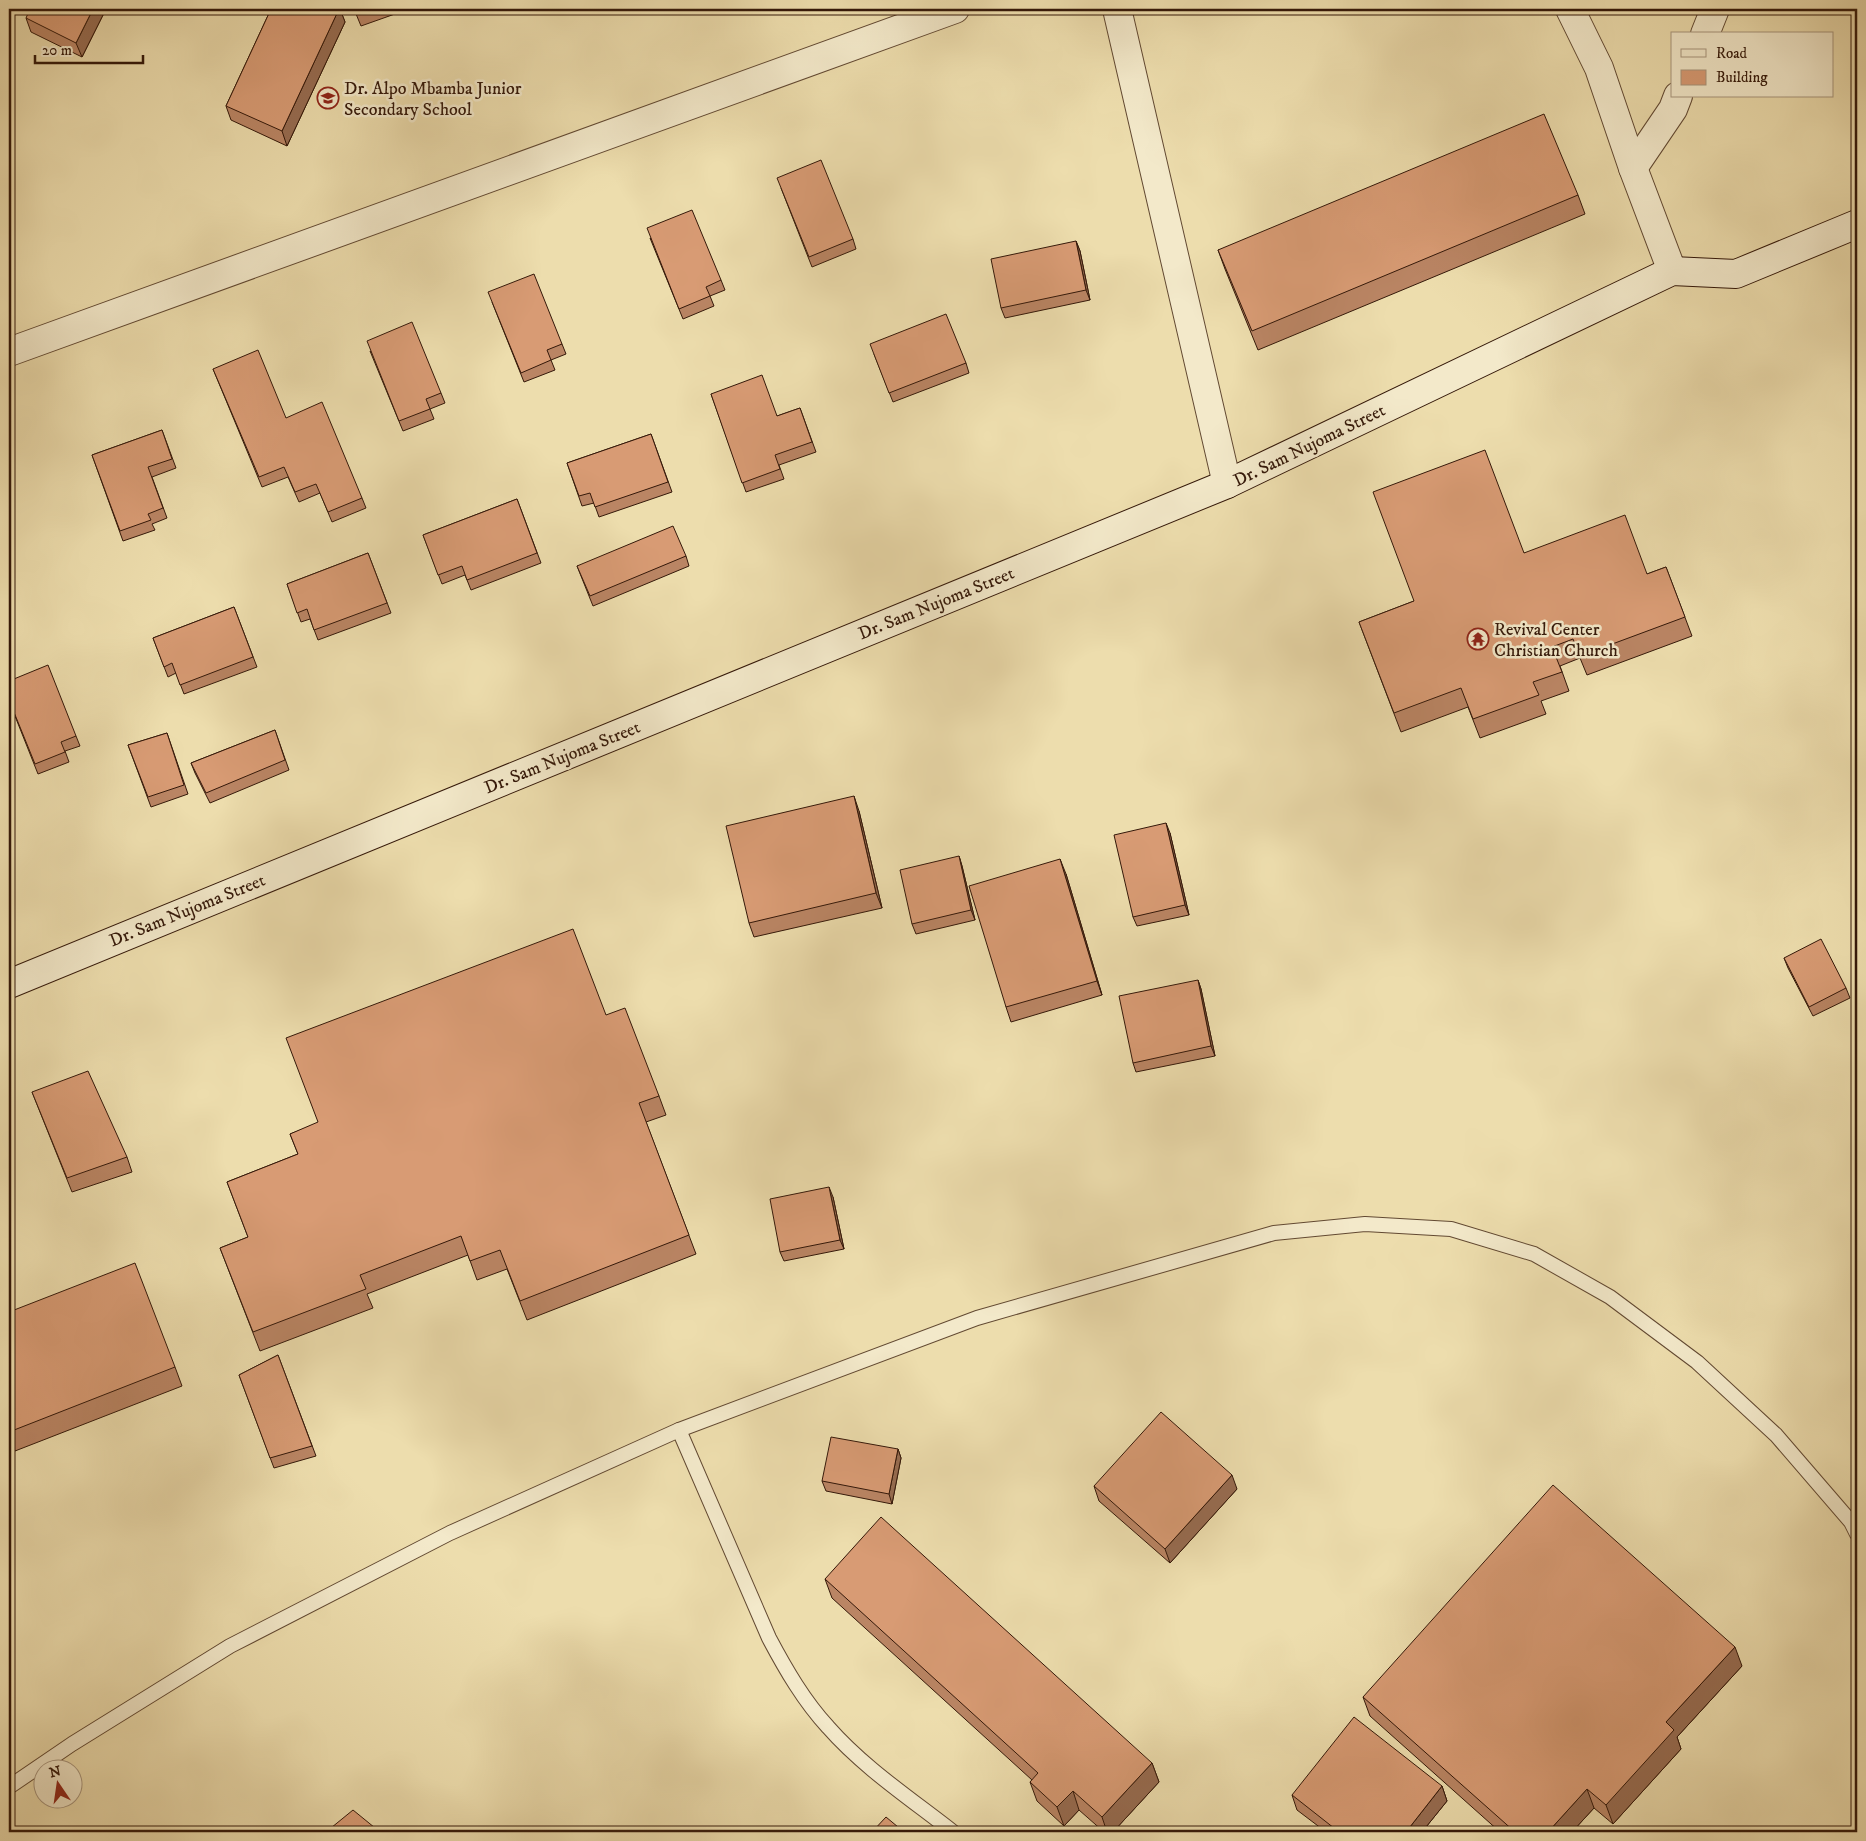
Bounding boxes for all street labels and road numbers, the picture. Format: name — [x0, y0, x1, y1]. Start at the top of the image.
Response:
street label: Dr. Sam Nujoma Street — [1230, 399, 1389, 492]
street label: Dr. Sam Nujoma Street — [855, 563, 1018, 645]
street label: Dr. Sam Nujoma Street — [481, 717, 644, 799]
street label: Dr. Sam Nujoma Street — [106, 870, 269, 952]

